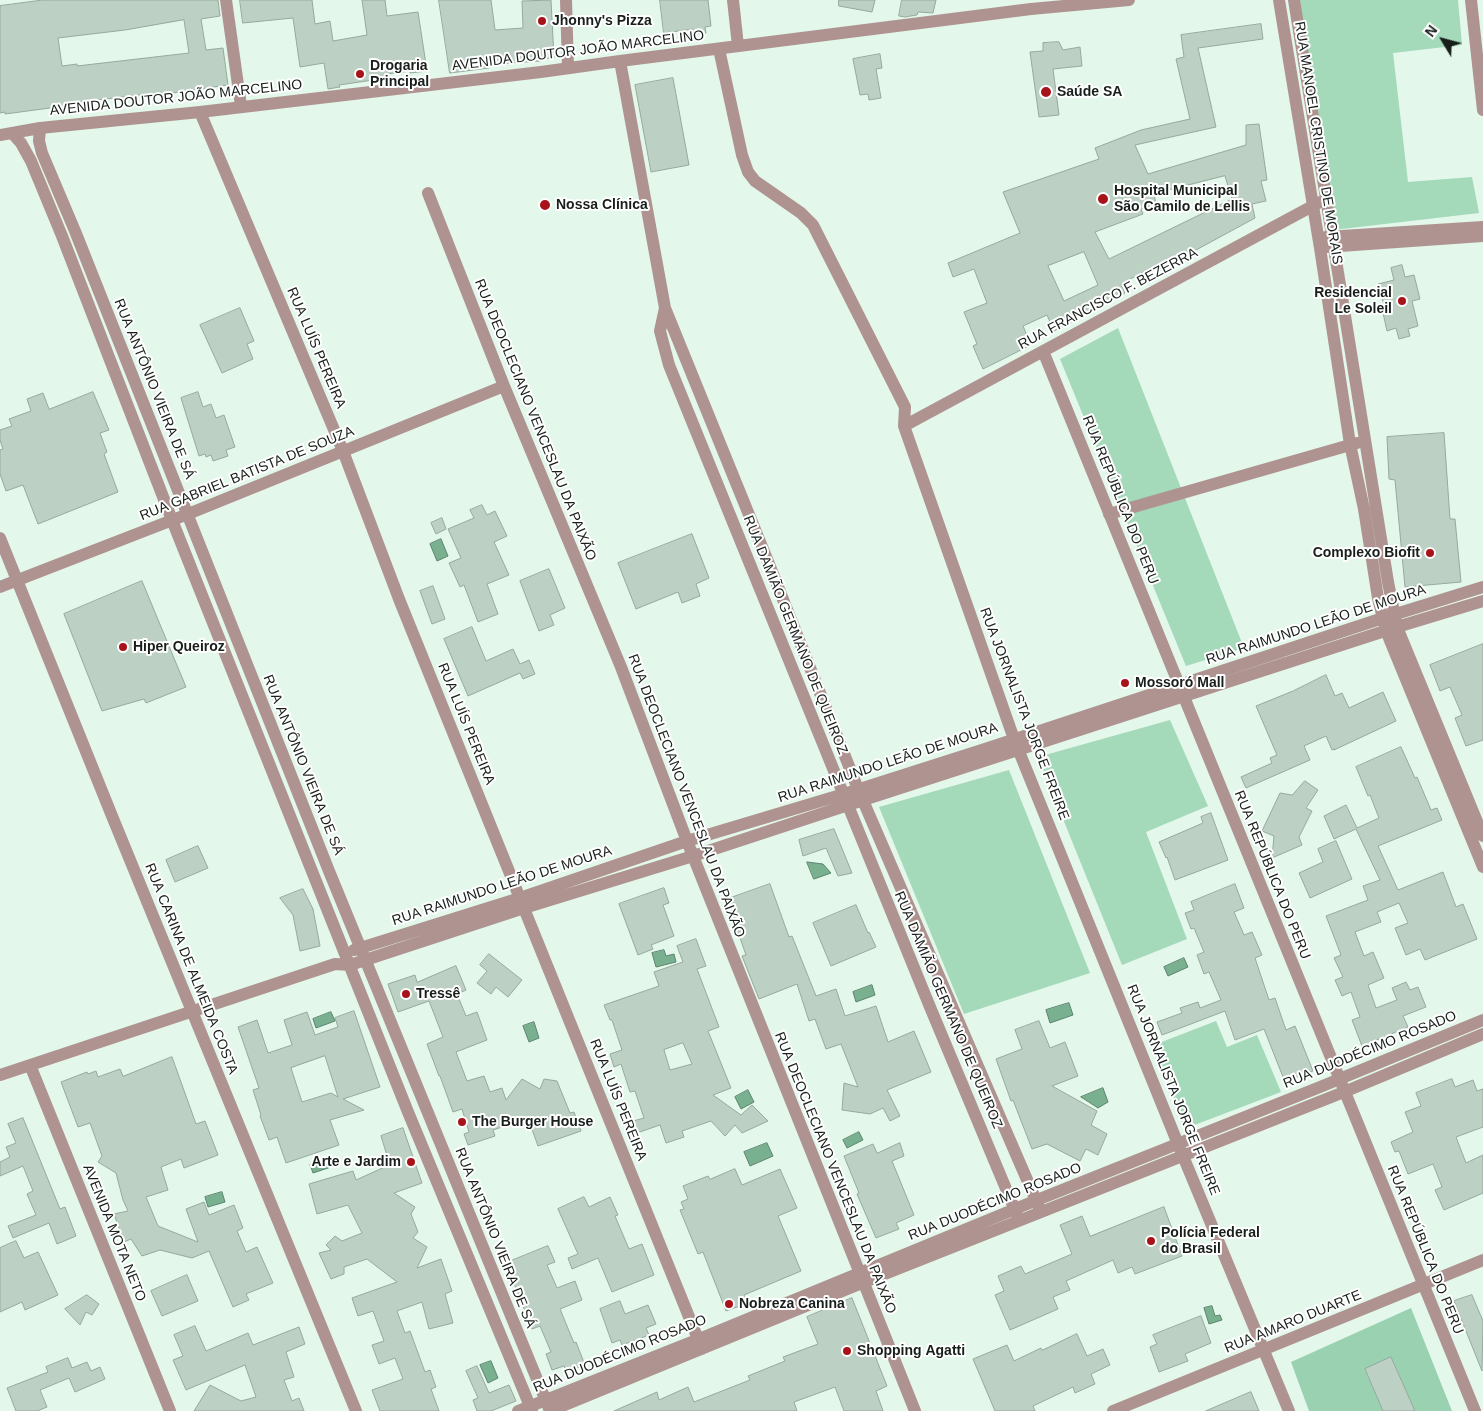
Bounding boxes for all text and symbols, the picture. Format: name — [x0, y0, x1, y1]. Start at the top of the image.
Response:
place label: Jhonny's Pizza — [552, 13, 652, 29]
marker: Jhonny's Pizza — [536, 15, 548, 27]
north arrow — [1418, 15, 1468, 65]
street label: RUA MANOEL CRISTINO DE MORAIS — [1290, 20, 1346, 266]
text: N — [1422, 22, 1440, 40]
street label: AVENIDA DOUTOR JOÃO MARCELINO — [451, 27, 705, 75]
place label: Drogaria Principal — [370, 58, 429, 90]
marker: Drogaria Principal — [354, 68, 366, 80]
street label: AVENIDA DOUTOR JOÃO MARCELINO — [49, 76, 303, 120]
place label: Saúde SA — [1057, 84, 1122, 100]
marker: Saúde SA — [1039, 85, 1053, 99]
place label: Hospital Municipal São Camilo de Lellis — [1114, 183, 1250, 216]
marker: Hospital Municipal São Camilo de Lellis — [1096, 192, 1110, 206]
place label: Nossa Clínica — [556, 197, 648, 213]
marker: Nossa Clínica — [538, 198, 552, 212]
street label: RUA FRANCISCO F. BEZERRA — [1015, 244, 1201, 354]
street label: RUA DEOCLECIANO VENCESLAU DA PAIXÃO — [471, 277, 599, 563]
street label: RUA LUÍS PEREIRA — [283, 285, 349, 411]
place label: Residencial Le Soleil — [1314, 285, 1392, 318]
marker: Residencial Le Soleil — [1396, 295, 1408, 307]
street label: RUA ANTÔNIO VIEIRA DE SÁ — [110, 296, 198, 482]
street label: RUA REPÚBLICA DO PERU — [1078, 413, 1162, 587]
street label: RUA GABRIEL BATISTA DE SOUZA — [137, 423, 357, 525]
street label: RUA DAMIÃO GERMANO DE QUEIROZ — [739, 513, 851, 757]
place label: Complexo Biofit — [1313, 545, 1420, 561]
marker: Complexo Biofit — [1424, 547, 1436, 559]
street label: RUA RAIMUNDO LEÃO DE MOURA — [1204, 581, 1428, 669]
street label: RUA JORNALISTA JORGE FREIRE — [976, 605, 1072, 823]
place label: Hiper Queiroz — [133, 639, 225, 655]
marker: Hiper Queiroz — [117, 641, 129, 653]
street label: RUA DEOCLECIANO VENCESLAU DA PAIXÃO — [624, 652, 748, 940]
street label: RUA LUÍS PEREIRA — [434, 661, 498, 787]
street label: RUA ANTÔNIO VIEIRA DE SÁ — [259, 672, 347, 858]
place label: Mossoró Mall — [1135, 675, 1224, 691]
marker: Mossoró Mall — [1119, 677, 1131, 689]
street label: RUA RAIMUNDO LEÃO DE MOURA — [776, 719, 1000, 807]
street label: RUA REPÚBLICA DO PERU — [1230, 788, 1314, 962]
street label: RUA RAIMUNDO LEÃO DE MOURA — [390, 842, 614, 930]
street label: RUA CARINA DE ALMEIDA COSTA — [141, 861, 241, 1077]
street label: RUA DAMIÃO GERMANO DE QUEIROZ — [890, 889, 1006, 1131]
street label: RUA JORNALISTA JORGE FREIRE — [1123, 982, 1223, 1198]
place label: Tressê — [416, 986, 460, 1002]
marker: Tressê — [400, 988, 412, 1000]
street label: RUA DUODÉCIMO ROSADO — [1281, 1008, 1459, 1092]
street label: RUA DEOCLECIANO VENCESLAU DA PAIXÃO — [771, 1030, 899, 1316]
street label: RUA LUÍS PEREIRA — [586, 1037, 650, 1163]
place label: The Burger House — [472, 1114, 593, 1130]
marker: The Burger House — [456, 1116, 468, 1128]
street label: RUA ANTÔNIO VIEIRA DE SÁ — [451, 1145, 539, 1331]
place label: Arte e Jardim — [312, 1154, 401, 1170]
marker: Arte e Jardim — [405, 1156, 417, 1168]
street label: RUA DUODÉCIMO ROSADO — [906, 1160, 1084, 1244]
street label: AVENIDA MOTA NETO — [79, 1162, 149, 1304]
street label: RUA REPÚBLICA DO PERU — [1383, 1163, 1467, 1337]
place label: Polícia Federal do Brasil — [1161, 1225, 1260, 1258]
marker: Polícia Federal do Brasil — [1145, 1235, 1157, 1247]
street label: RUA AMARO DUARTE — [1222, 1287, 1364, 1357]
place label: Nobreza Canina — [739, 1296, 845, 1312]
marker: Nobreza Canina — [723, 1298, 735, 1310]
street label: RUA DUODÉCIMO ROSADO — [531, 1312, 709, 1396]
place label: Shopping Agatti — [857, 1343, 965, 1359]
marker: Shopping Agatti — [841, 1345, 853, 1357]

